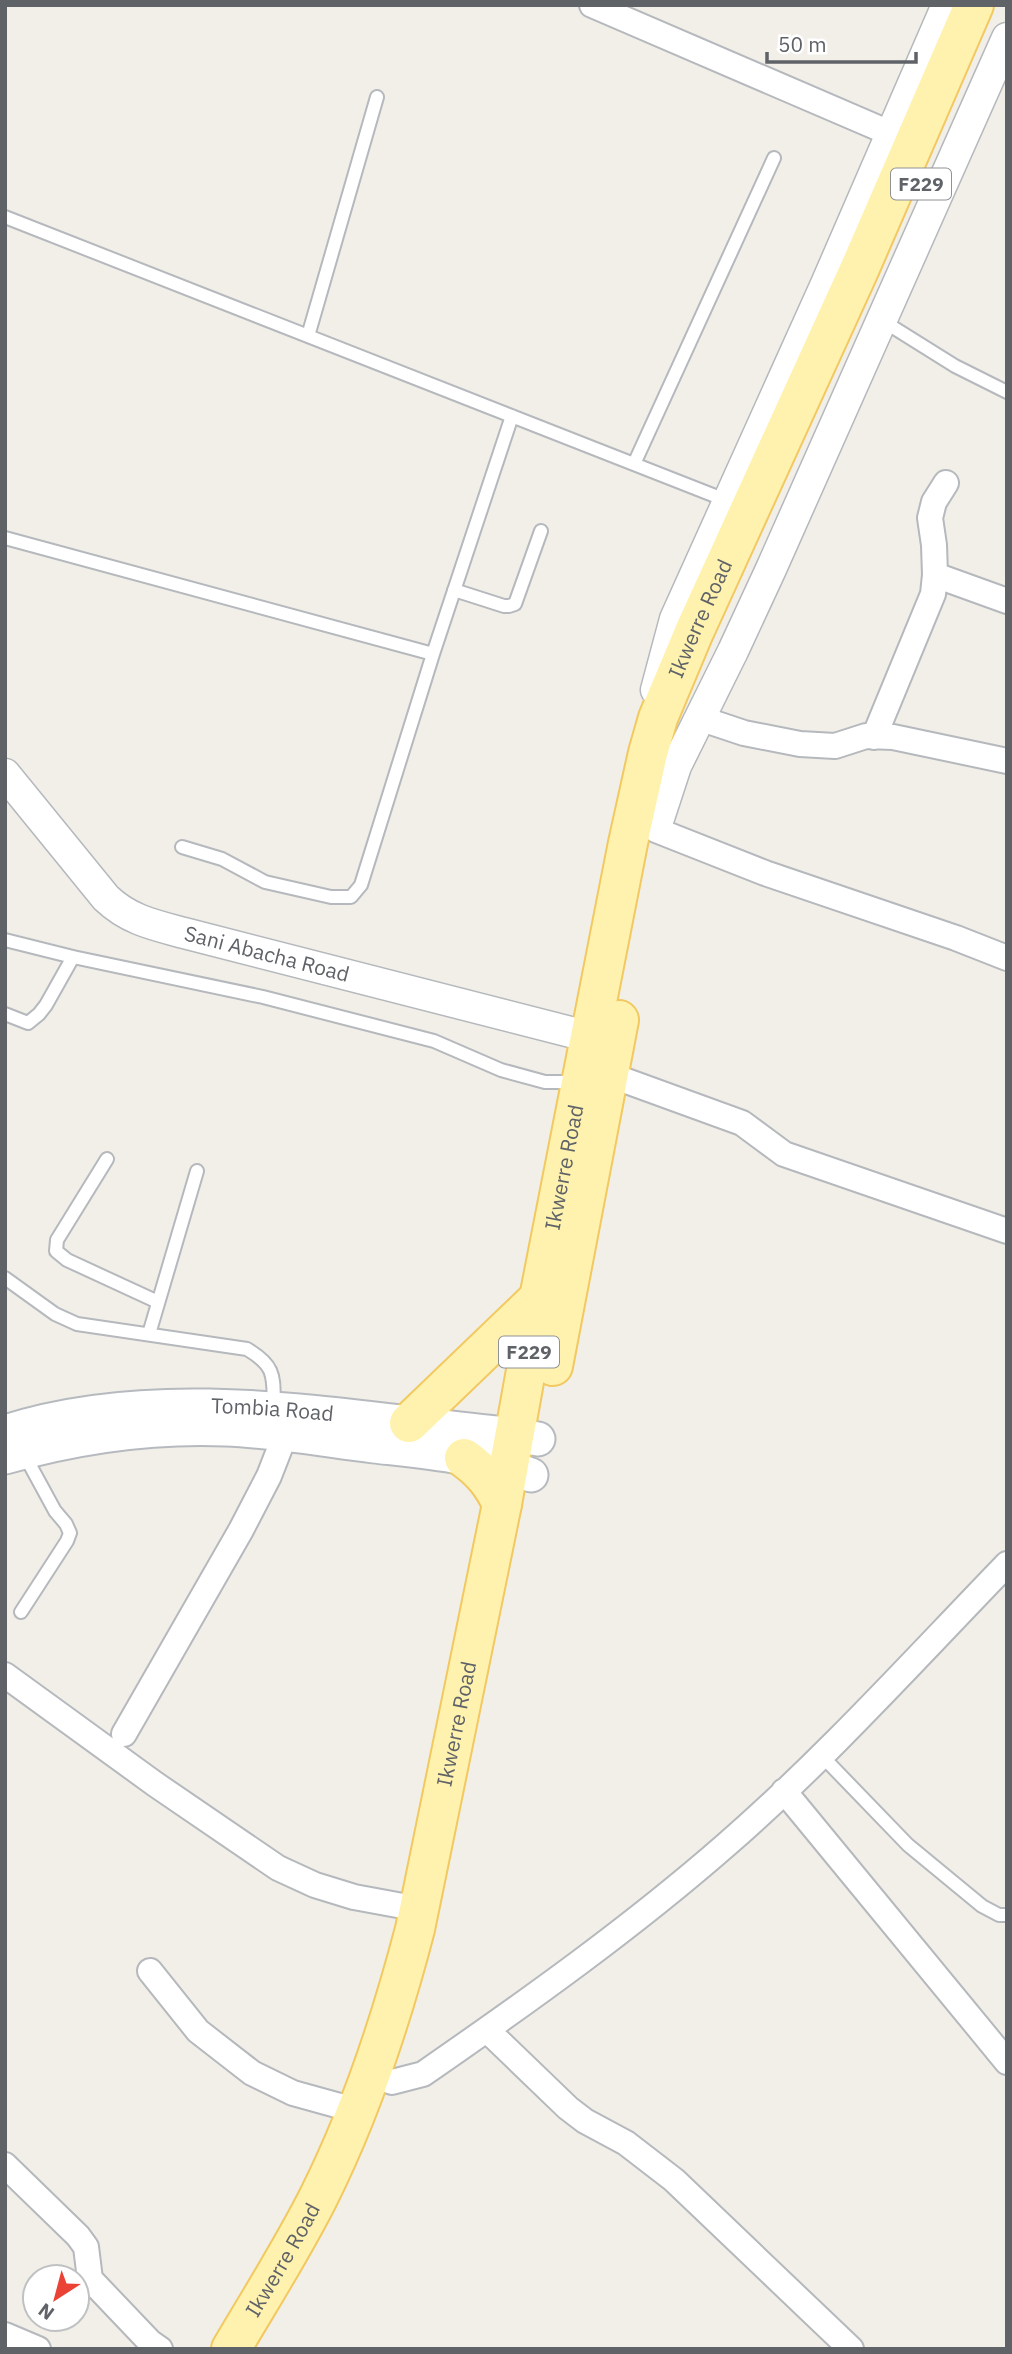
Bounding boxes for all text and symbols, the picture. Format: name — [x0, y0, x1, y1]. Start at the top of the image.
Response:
scale bar — [767, 21, 916, 65]
text: 50 m — [778, 30, 827, 58]
road number: F229 — [891, 168, 951, 200]
street label: Ikwerre Road — [661, 555, 738, 682]
street label: Sani Abacha Road — [182, 919, 353, 988]
street label: Ikwerre Road — [538, 1102, 590, 1232]
road number: F229 — [499, 1336, 559, 1368]
street label: Tombia Road — [211, 1391, 335, 1427]
street label: Ikwerre Road — [430, 1659, 482, 1789]
street label: Ikwerre Road — [238, 2198, 326, 2322]
north arrow — [21, 2263, 91, 2333]
text: N — [33, 2298, 59, 2326]

